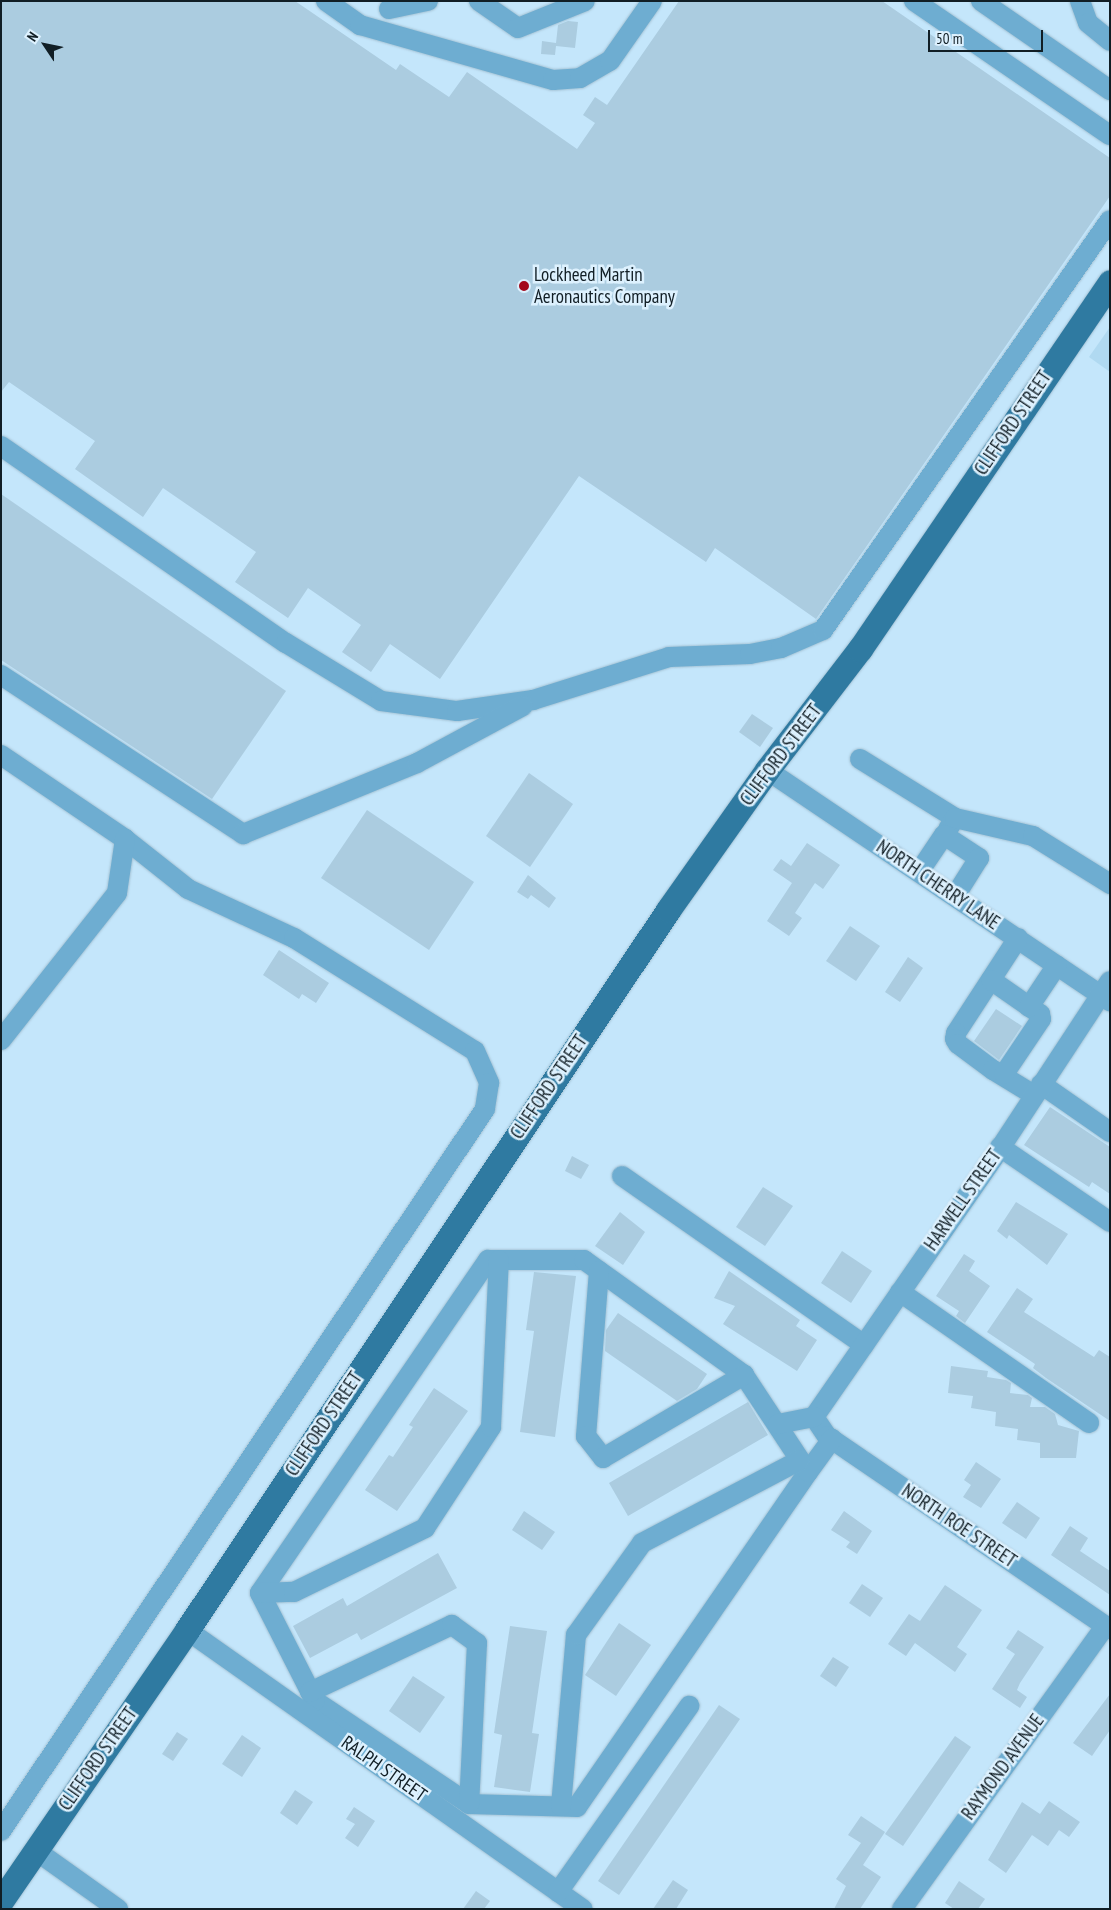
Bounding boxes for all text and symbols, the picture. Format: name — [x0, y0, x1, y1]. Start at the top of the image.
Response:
north arrow — [20, 20, 70, 70]
scale bar — [931, 20, 1046, 52]
text: N — [23, 28, 42, 45]
text: 50 m — [936, 29, 962, 48]
place label: Lockheed Martin Aeronautics Company — [534, 264, 675, 308]
marker: Lockheed Martin Aeronautics Company — [518, 280, 530, 292]
street label: CLIFFORD STREET — [970, 367, 1056, 479]
street label: CLIFFORD STREET — [736, 700, 826, 810]
street label: NORTH CHERRY LANE — [872, 835, 1004, 935]
street label: CLIFFORD STREET — [506, 1031, 592, 1143]
street label: HARWELL STREET — [920, 1145, 1006, 1255]
street label: CLIFFORD STREET — [281, 1368, 367, 1480]
street label: NORTH ROE STREET — [897, 1479, 1021, 1573]
street label: CLIFFORD STREET — [54, 1703, 142, 1815]
street label: RAYMOND AVENUE — [957, 1710, 1049, 1824]
street label: RALPH STREET — [337, 1731, 431, 1807]

